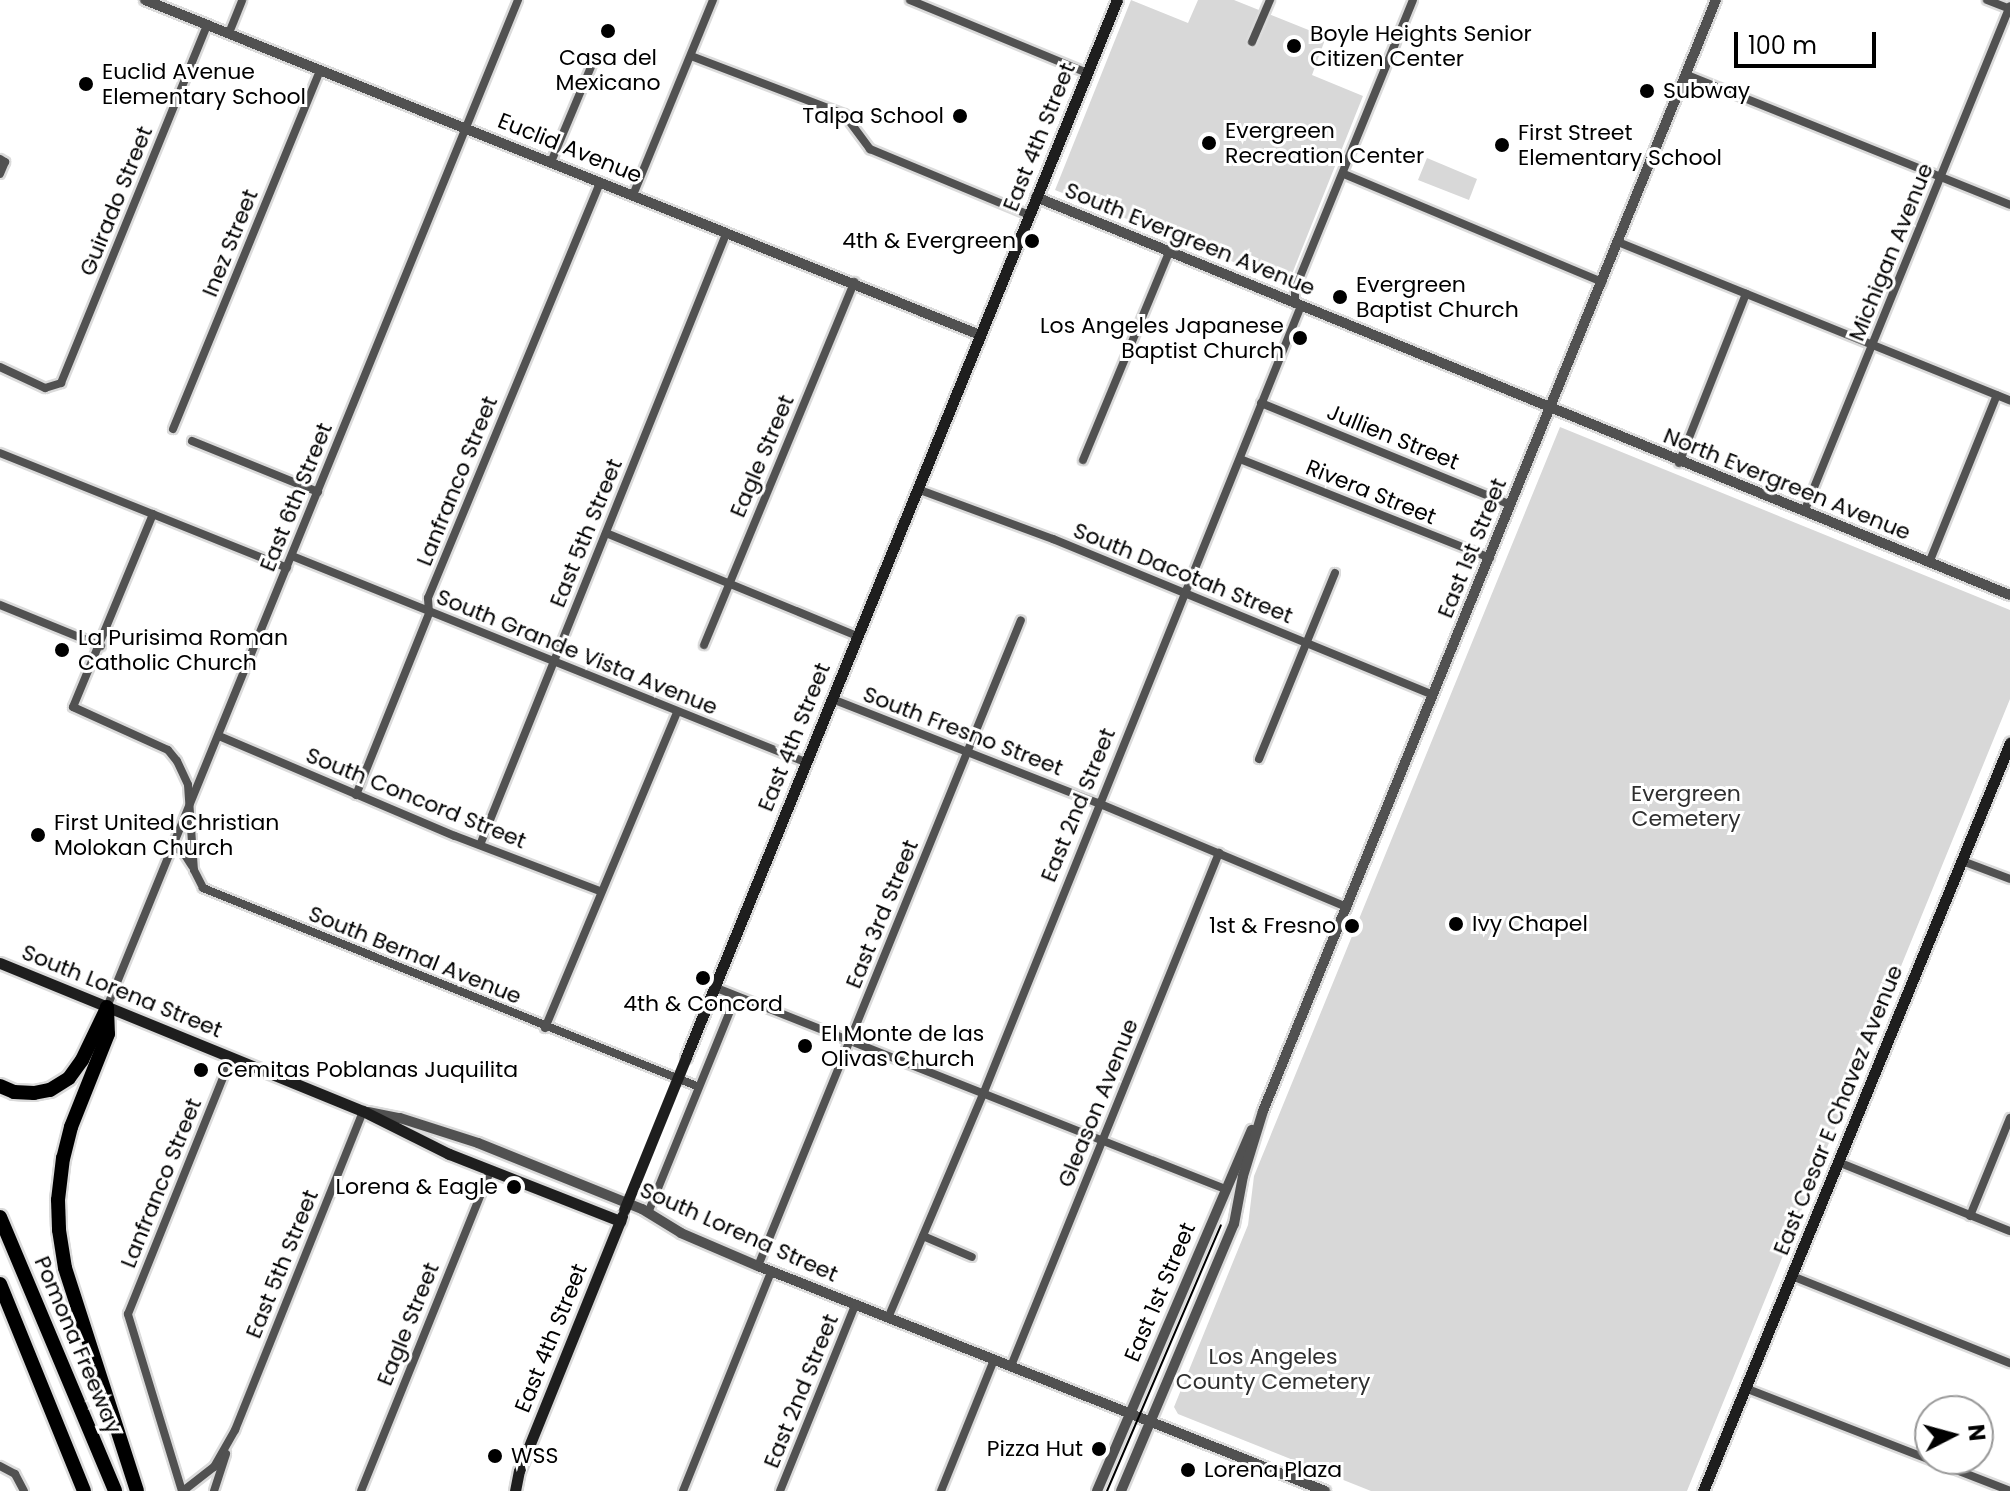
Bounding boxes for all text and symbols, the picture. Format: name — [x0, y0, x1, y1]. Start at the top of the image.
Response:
scale bar — [1738, 16, 1880, 66]
place label: Boyle Heights Senior Citizen Center — [1310, 20, 1532, 72]
marker: Casa del Mexicano — [599, 22, 617, 40]
text: 100 m — [1748, 29, 1817, 62]
marker: Boyle Heights Senior Citizen Center — [1285, 37, 1303, 55]
place label: Casa del Mexicano — [556, 44, 660, 96]
place label: Euclid Avenue Elementary School — [102, 58, 306, 110]
street label: East 4th Street — [997, 59, 1081, 215]
marker: Euclid Avenue Elementary School — [77, 75, 95, 93]
place label: Subway — [1663, 78, 1750, 104]
marker: Subway — [1638, 82, 1656, 100]
place label: Talpa School — [802, 103, 944, 129]
street label: Euclid Avenue — [494, 107, 646, 189]
marker: Talpa School — [951, 107, 969, 125]
place label: Evergreen Recreation Center — [1225, 117, 1424, 168]
place label: First Street Elementary School — [1518, 119, 1722, 170]
street label: Guirado Street — [74, 122, 158, 280]
marker: Evergreen Recreation Center — [1200, 134, 1218, 152]
marker: First Street Elementary School — [1493, 136, 1511, 154]
street label: Michigan Avenue — [1843, 159, 1939, 345]
street label: South Evergreen Avenue — [1061, 177, 1319, 301]
street label: Inez Street — [197, 185, 263, 301]
place label: 4th & Evergreen — [842, 228, 1016, 254]
marker: 4th & Evergreen — [1023, 232, 1041, 250]
place label: Evergreen Baptist Church — [1356, 271, 1519, 322]
marker: Evergreen Baptist Church — [1331, 288, 1349, 306]
place label: Los Angeles Japanese Baptist Church — [1040, 312, 1284, 364]
marker: Los Angeles Japanese Baptist Church — [1291, 329, 1309, 347]
street label: Eagle Street — [724, 391, 800, 521]
street label: Lanfranco Street — [411, 392, 503, 570]
street label: Jullien Street — [1323, 399, 1463, 475]
street label: East 6th Street — [254, 419, 338, 575]
street label: North Evergreen Avenue — [1660, 422, 1914, 546]
street label: Rivera Street — [1302, 454, 1440, 530]
street label: East 5th Street — [544, 455, 628, 611]
street label: East 1st Street — [1432, 474, 1512, 622]
street label: South Dacotah Street — [1070, 517, 1296, 629]
street label: South Grande Vista Avenue — [433, 583, 721, 721]
place label: La Purisima Roman Catholic Church — [78, 624, 288, 676]
marker: La Purisima Roman Catholic Church — [53, 641, 71, 659]
street label: East 4th Street — [752, 659, 836, 815]
street label: South Fresno Street — [859, 681, 1067, 781]
street label: East 2nd Street — [1035, 724, 1121, 886]
street label: South Concord Street — [302, 742, 530, 854]
park label: Evergreen Cemetery — [1631, 780, 1741, 832]
place label: First United Christian Molokan Church — [54, 809, 279, 860]
marker: First United Christian Molokan Church — [29, 826, 47, 844]
street label: East 3rd Street — [840, 836, 924, 992]
street label: South Bernal Avenue — [305, 900, 525, 1010]
place label: Ivy Chapel — [1472, 911, 1588, 937]
place label: 1st & Fresno — [1209, 913, 1336, 939]
marker: Ivy Chapel — [1447, 915, 1465, 933]
marker: 1st & Fresno — [1343, 917, 1361, 935]
street label: South Lorena Street — [18, 939, 226, 1043]
street label: East Cesar E Chavez Avenue — [1768, 961, 1908, 1259]
marker: 4th & Concord — [694, 969, 712, 987]
place label: 4th & Concord — [623, 991, 783, 1017]
street label: Gleason Avenue — [1052, 1015, 1144, 1191]
place label: El Monte de las Olivas Church — [821, 1020, 984, 1072]
marker: El Monte de las Olivas Church — [796, 1037, 814, 1055]
place label: Cemitas Poblanas Juquilita — [217, 1057, 518, 1083]
marker: Cemitas Poblanas Juquilita — [192, 1061, 210, 1079]
street label: Lanfranco Street — [115, 1094, 207, 1272]
place label: Lorena & Eagle — [336, 1174, 498, 1200]
street label: South Lorena Street — [636, 1176, 842, 1288]
marker: Lorena & Eagle — [505, 1178, 523, 1196]
street label: East 5th Street — [240, 1186, 324, 1342]
street label: East 1st Street — [1119, 1219, 1201, 1365]
street label: Pomona Freeway — [29, 1252, 127, 1438]
street label: Eagle Street — [371, 1259, 445, 1389]
street label: East 4th Street — [509, 1260, 593, 1416]
street label: East 2nd Street — [758, 1310, 844, 1472]
park label: Los Angeles County Cemetery — [1176, 1343, 1370, 1394]
north arrow — [1914, 1395, 1994, 1475]
text: N — [1960, 1423, 1993, 1442]
place label: Pizza Hut — [987, 1436, 1083, 1462]
marker: Pizza Hut — [1090, 1440, 1108, 1458]
place label: WSS — [511, 1443, 558, 1469]
marker: WSS — [486, 1447, 504, 1465]
place label: Lorena Plaza — [1204, 1457, 1342, 1483]
marker: Lorena Plaza — [1179, 1461, 1197, 1479]

